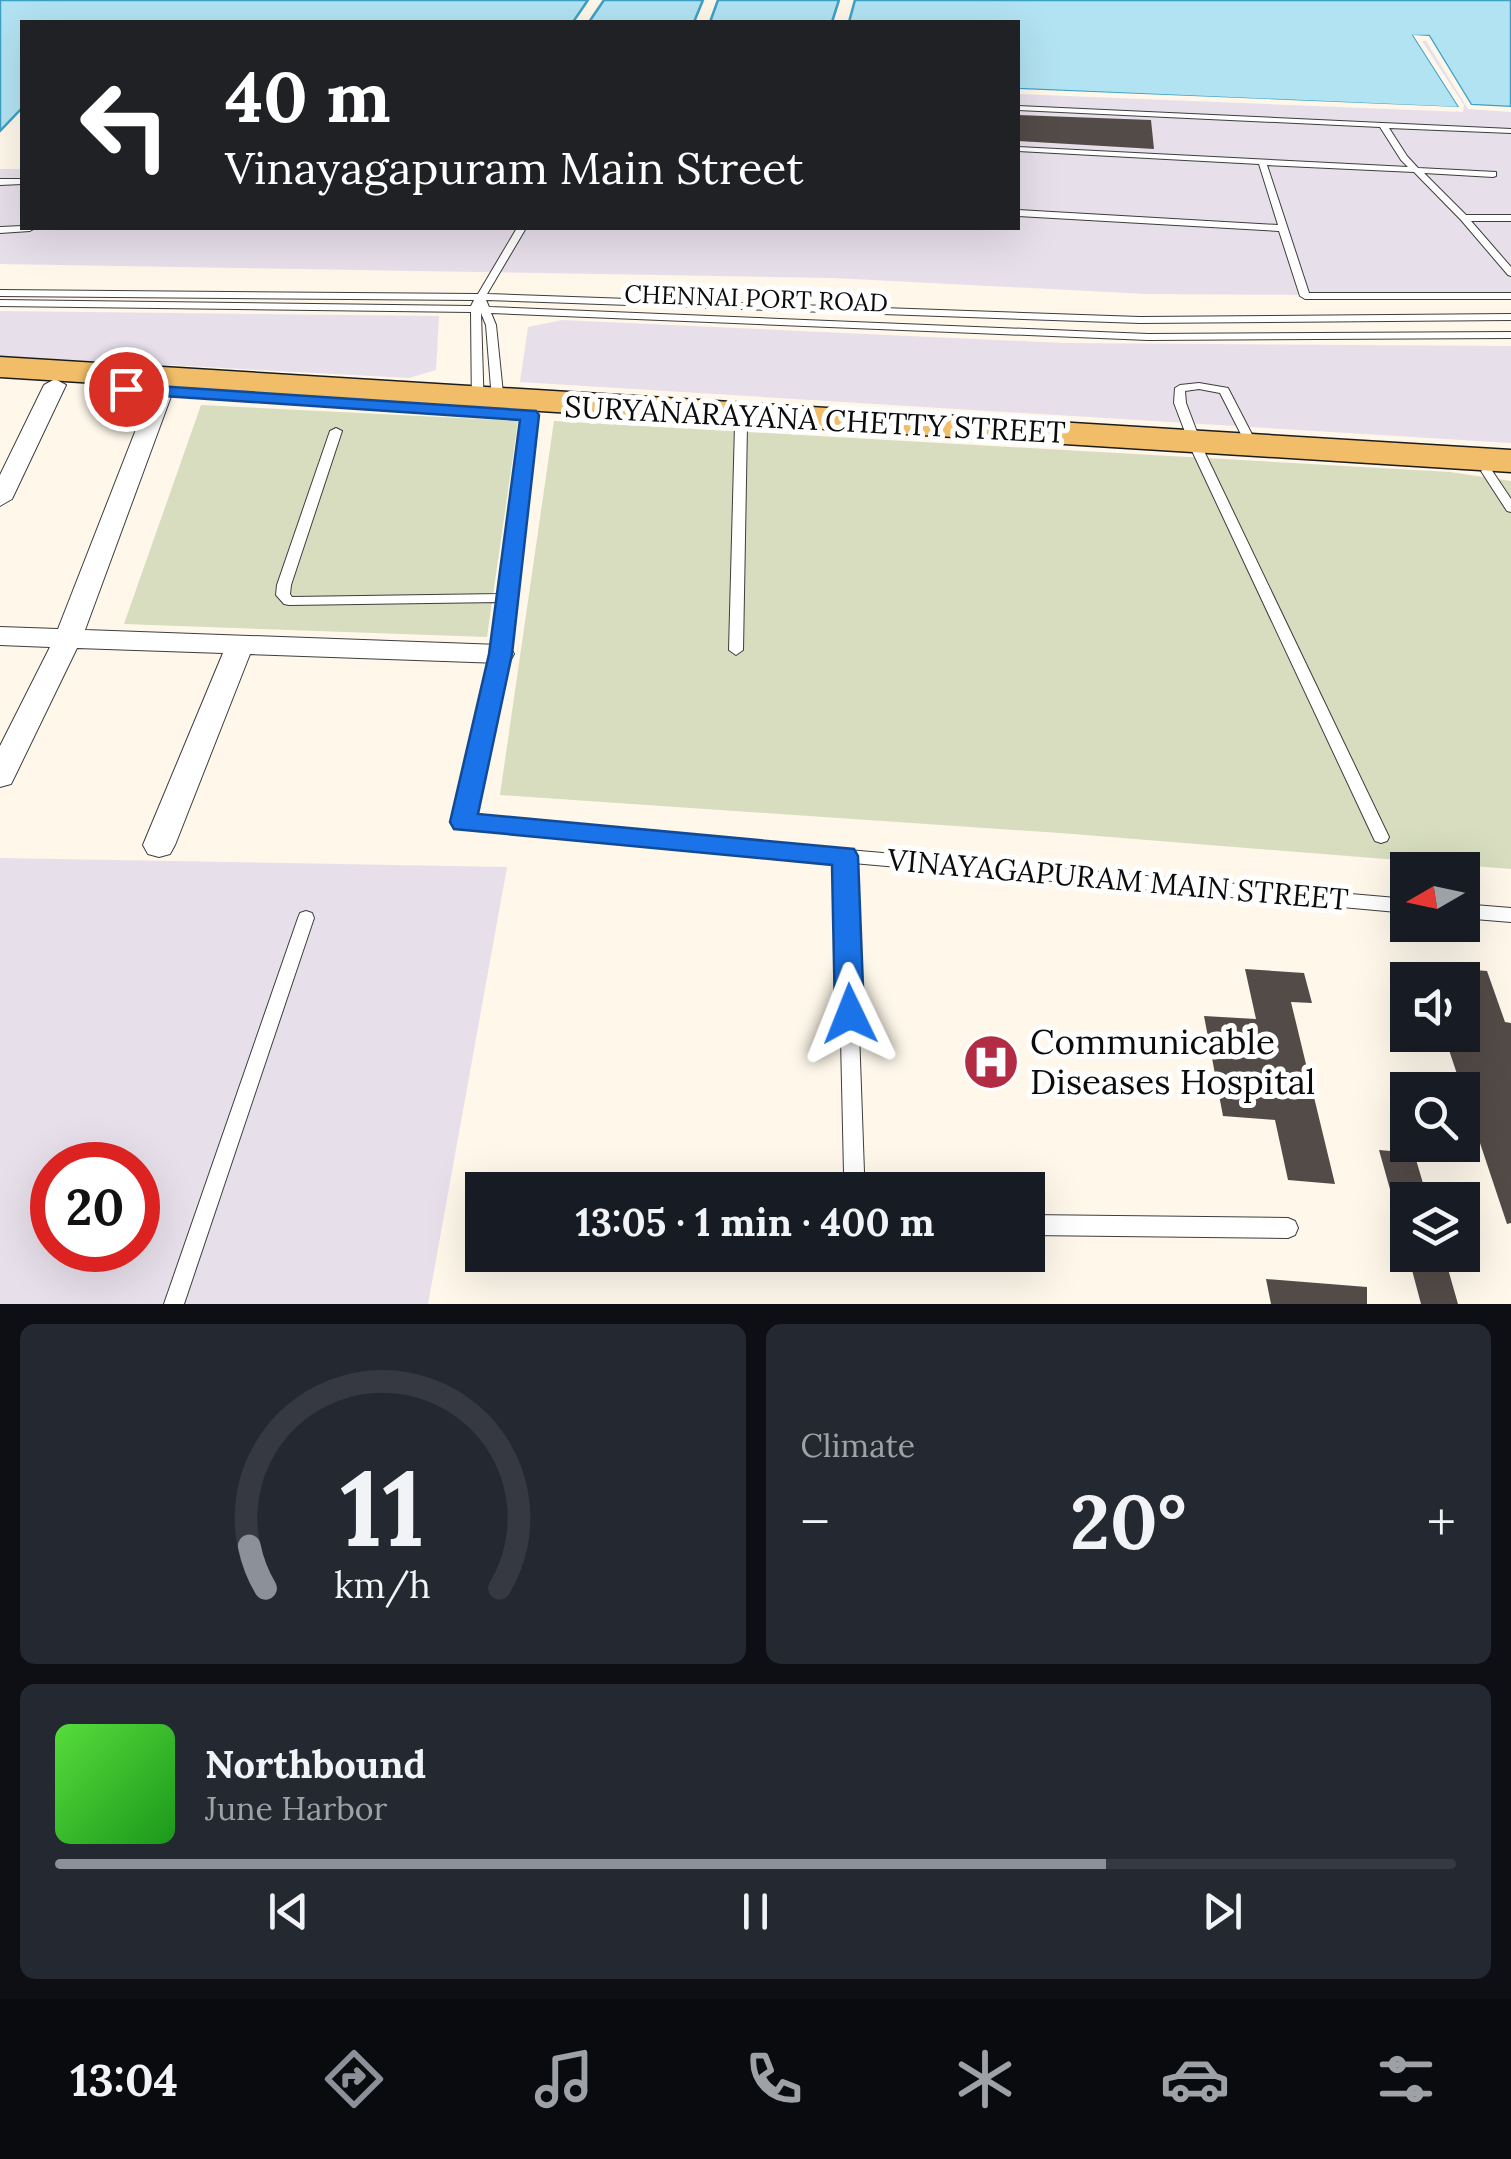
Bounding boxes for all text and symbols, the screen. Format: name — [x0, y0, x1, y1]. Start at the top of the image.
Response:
text: 40 m — [225, 52, 391, 141]
icon: left — [60, 60, 190, 190]
text: Vinayagapuram Main Street — [225, 139, 804, 196]
street label: CHENNAI PORT ROAD — [624, 277, 888, 319]
pin — [84, 347, 169, 432]
icon: arrive — [99, 362, 154, 417]
street label: SURYANARAYANA CHETTY STREET — [564, 387, 1066, 451]
street label: VINAYAGAPURAM MAIN STREET — [885, 840, 1350, 918]
north arrow — [1390, 852, 1480, 942]
map controls — [1390, 852, 1480, 1272]
position arrow — [798, 962, 902, 1066]
button: sound — [1390, 962, 1480, 1052]
place label: Communicable Diseases Hospital — [1030, 1019, 1315, 1104]
hospital icon: Communicable Diseases Hospital — [961, 1032, 1021, 1092]
button: search — [1390, 1072, 1480, 1162]
speed limit sign: 20 — [30, 1142, 160, 1272]
button: layers — [1390, 1182, 1480, 1272]
text: 13:05 · 1 min · 400 m — [575, 1198, 935, 1246]
text: Climate — [801, 1425, 915, 1466]
text: 11 — [341, 1441, 425, 1574]
text: 20° — [1070, 1474, 1186, 1570]
text: − — [801, 1487, 830, 1557]
text: + — [1427, 1487, 1456, 1557]
text: km/h — [334, 1562, 431, 1608]
text: Northbound — [205, 1740, 426, 1788]
text: June Harbor — [205, 1788, 387, 1829]
icon: previous — [261, 1884, 316, 1939]
icon: pause — [728, 1884, 783, 1939]
icon: next — [1195, 1884, 1250, 1939]
icon: directions — [319, 2044, 389, 2114]
icon: music — [529, 2044, 599, 2114]
icon: phone — [739, 2044, 809, 2114]
icon: climate — [950, 2044, 1020, 2114]
icon: car — [1160, 2044, 1230, 2114]
icon: filters — [1371, 2044, 1441, 2114]
text: 13:04 — [70, 2051, 178, 2108]

